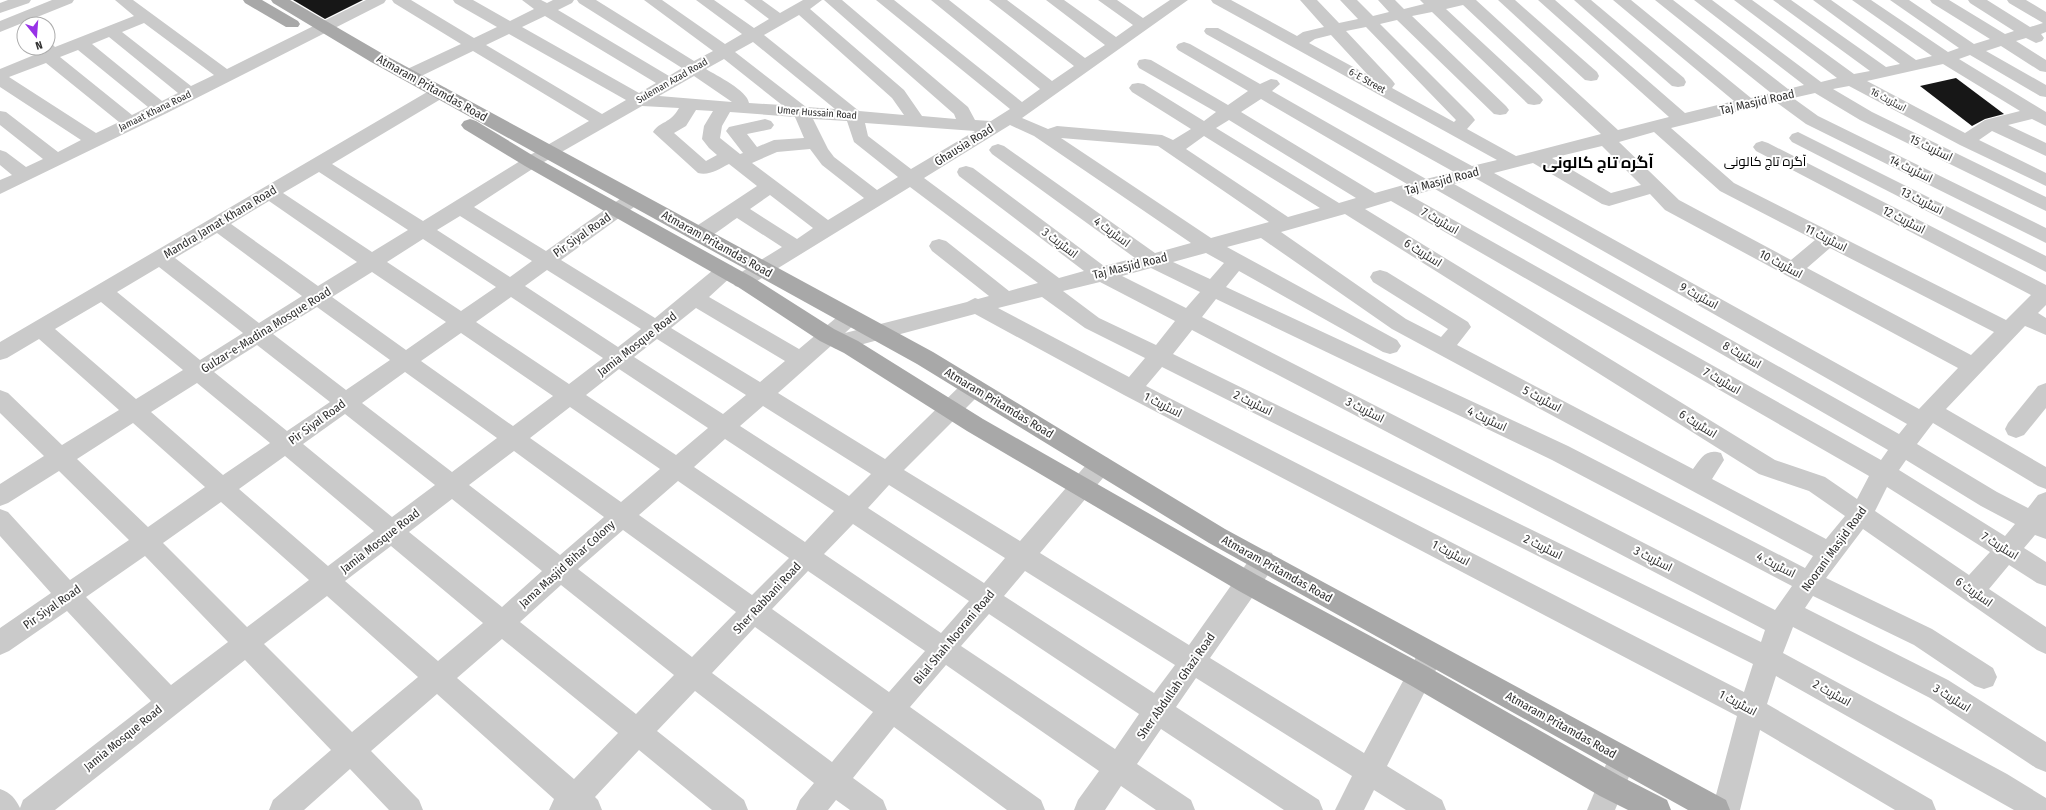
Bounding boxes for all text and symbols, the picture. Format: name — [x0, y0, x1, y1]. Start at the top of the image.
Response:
north arrow — [16, 16, 56, 56]
text: N — [34, 38, 44, 52]
street label: Atmaram Pritamdas Road — [374, 52, 490, 124]
street label: Suleman Azad Road — [634, 56, 710, 106]
street label: 6-E Street — [1346, 66, 1388, 96]
street label: اسٹریٹ 16 — [1868, 86, 1908, 114]
street label: Taj Masjid Road — [1718, 87, 1796, 117]
street label: Jamaat Khana Road — [117, 88, 193, 134]
street label: Umer Hussain Road — [777, 104, 857, 122]
street label: Ghausia Road — [932, 121, 996, 169]
street label: اسٹریٹ 15 — [1907, 132, 1955, 164]
street label: اسٹریٹ 14 — [1887, 152, 1935, 186]
district label: آگرہ تاج کالونی — [1543, 153, 1654, 173]
district label: آگرہ تاج کالونی — [1724, 154, 1807, 170]
street label: Taj Masjid Road — [1403, 164, 1481, 198]
street label: Mandra Jamat Khana Road — [161, 183, 279, 261]
street label: اسٹریٹ 13 — [1898, 184, 1946, 218]
street label: اسٹریٹ 12 — [1880, 203, 1928, 237]
street label: اسٹریٹ 7 — [1419, 205, 1461, 237]
street label: Atmaram Pritamdas Road — [659, 208, 775, 280]
street label: Pir Siyal Road — [551, 210, 613, 260]
street label: اسٹریٹ 4 — [1091, 214, 1133, 250]
street label: اسٹریٹ 11 — [1803, 221, 1849, 255]
street label: اسٹریٹ 3 — [1039, 225, 1081, 261]
street label: اسٹریٹ 6 — [1401, 236, 1445, 270]
street label: اسٹریٹ 10 — [1757, 247, 1805, 281]
street label: Taj Masjid Road — [1091, 250, 1169, 282]
street label: اسٹریٹ 9 — [1677, 280, 1721, 312]
street label: Gulzar-e-Madina Mosque Road — [198, 284, 334, 376]
street label: Jamia Mosque Road — [595, 309, 679, 379]
street label: اسٹریٹ 8 — [1720, 338, 1764, 372]
street label: Atmaram Pritamdas Road — [942, 365, 1056, 441]
street label: اسٹریٹ 7 — [1701, 365, 1743, 397]
street label: اسٹریٹ 5 — [1520, 383, 1564, 415]
street label: اسٹریٹ 2 — [1231, 388, 1275, 418]
street label: اسٹریٹ 1 — [1142, 390, 1184, 420]
street label: اسٹریٹ 3 — [1343, 394, 1387, 426]
street label: Pir Siyal Road — [286, 397, 348, 447]
street label: اسٹریٹ 4 — [1465, 404, 1509, 434]
street label: اسٹریٹ 6 — [1676, 407, 1720, 441]
street label: Noorani Masjid Road — [1799, 504, 1869, 594]
street label: Jamia Mosque Road — [338, 506, 422, 576]
street label: Jama Masjid Bihar Colony — [516, 517, 618, 611]
street label: اسٹریٹ 7 — [1979, 529, 2021, 563]
street label: اسٹریٹ 2 — [1521, 532, 1565, 562]
street label: Atmaram Pritamdas Road — [1219, 533, 1335, 605]
street label: اسٹریٹ 1 — [1430, 537, 1472, 569]
street label: اسٹریٹ 3 — [1631, 543, 1675, 575]
street label: اسٹریٹ 4 — [1754, 549, 1798, 581]
street label: Sher Rabbani Road — [730, 559, 804, 637]
street label: اسٹریٹ 6 — [1953, 574, 1995, 610]
street label: Pir Siyal Road — [21, 582, 83, 632]
street label: Bilal Shah Noorani Road — [911, 587, 997, 687]
street label: Sher Abdullah Ghazi Road — [1134, 630, 1218, 742]
street label: اسٹریٹ 2 — [1810, 677, 1854, 709]
street label: اسٹریٹ 3 — [1931, 681, 1973, 715]
street label: اسٹریٹ 1 — [1717, 687, 1759, 719]
street label: Atmaram Pritamdas Road — [1503, 689, 1619, 761]
street label: Jamia Mosque Road — [81, 702, 165, 774]

